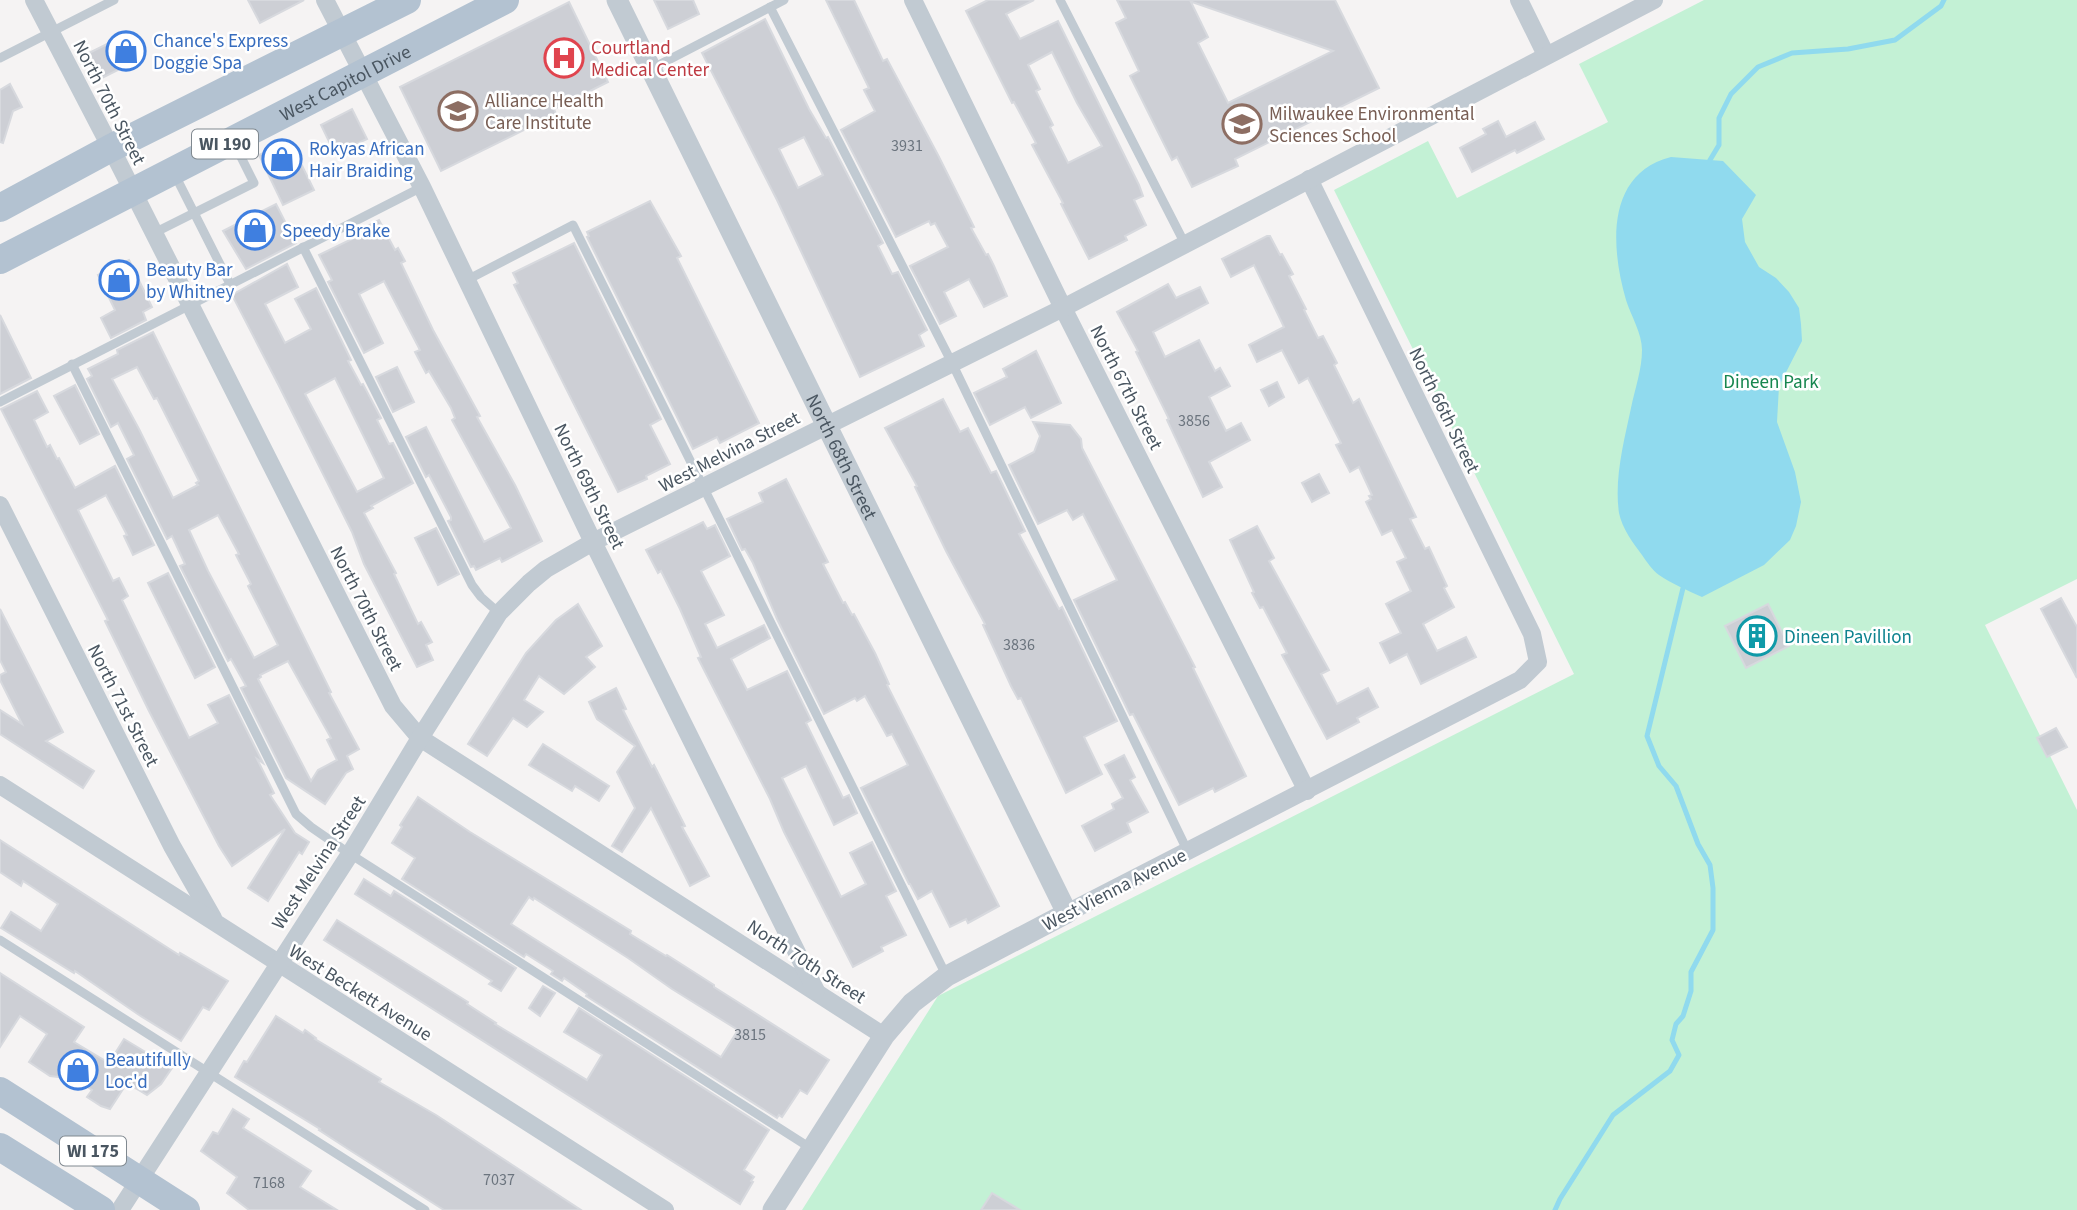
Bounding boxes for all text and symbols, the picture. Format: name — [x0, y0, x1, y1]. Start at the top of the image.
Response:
place label: Chance's Express Doggie Spa — [153, 28, 288, 77]
shop icon: Chance's Express Doggie Spa — [105, 30, 147, 72]
place label: Courtland Medical Center — [591, 35, 709, 84]
street label: North 70th Street — [66, 36, 152, 170]
hospital icon: Courtland Medical Center — [543, 37, 585, 79]
street label: West Capitol Drive — [275, 39, 416, 129]
place label: Alliance Health Care Institute — [485, 88, 604, 137]
school or university icon: Alliance Health Care Institute — [437, 90, 479, 132]
place label: Milwaukee Environmental Sciences School — [1269, 101, 1475, 150]
school or university icon: Milwaukee Environmental Sciences School — [1221, 103, 1263, 145]
road number: WI 190 — [192, 130, 258, 159]
house number: 3931 — [891, 135, 923, 157]
place label: Rokyas African Hair Braiding — [309, 136, 425, 185]
shop icon: Rokyas African Hair Braiding — [261, 138, 303, 180]
shop icon: Speedy Brake — [234, 209, 276, 251]
place label: Speedy Brake — [282, 218, 390, 245]
place label: Beauty Bar by Whitney — [146, 257, 234, 306]
shop icon: Beauty Bar by Whitney — [98, 259, 140, 301]
street label: North 67th Street — [1083, 321, 1169, 455]
street label: North 66th Street — [1402, 343, 1486, 479]
park label: Dineen Park — [1723, 369, 1819, 396]
street label: North 68th Street — [798, 390, 883, 525]
street label: West Melvina Street — [654, 405, 805, 500]
house number: 3856 — [1178, 410, 1210, 432]
street label: North 69th Street — [547, 419, 631, 555]
street label: North 70th Street — [323, 542, 409, 676]
building icon: Dineen Pavillion — [1736, 615, 1778, 657]
place label: Dineen Pavillion — [1784, 624, 1912, 651]
house number: 3836 — [1003, 634, 1035, 656]
street label: North 71st Street — [80, 640, 165, 772]
street label: West Melvina Street — [266, 790, 373, 935]
street label: West Vienna Avenue — [1038, 842, 1192, 938]
street label: North 70th Street — [741, 914, 871, 1011]
street label: West Beckett Avenue — [283, 938, 437, 1048]
house number: 3815 — [734, 1024, 766, 1046]
place label: Beautifully Loc'd — [105, 1047, 191, 1096]
shop icon: Beautifully Loc'd — [57, 1049, 99, 1091]
road number: WI 175 — [60, 1136, 126, 1166]
house number: 7037 — [483, 1169, 515, 1191]
house number: 7168 — [253, 1172, 285, 1194]

